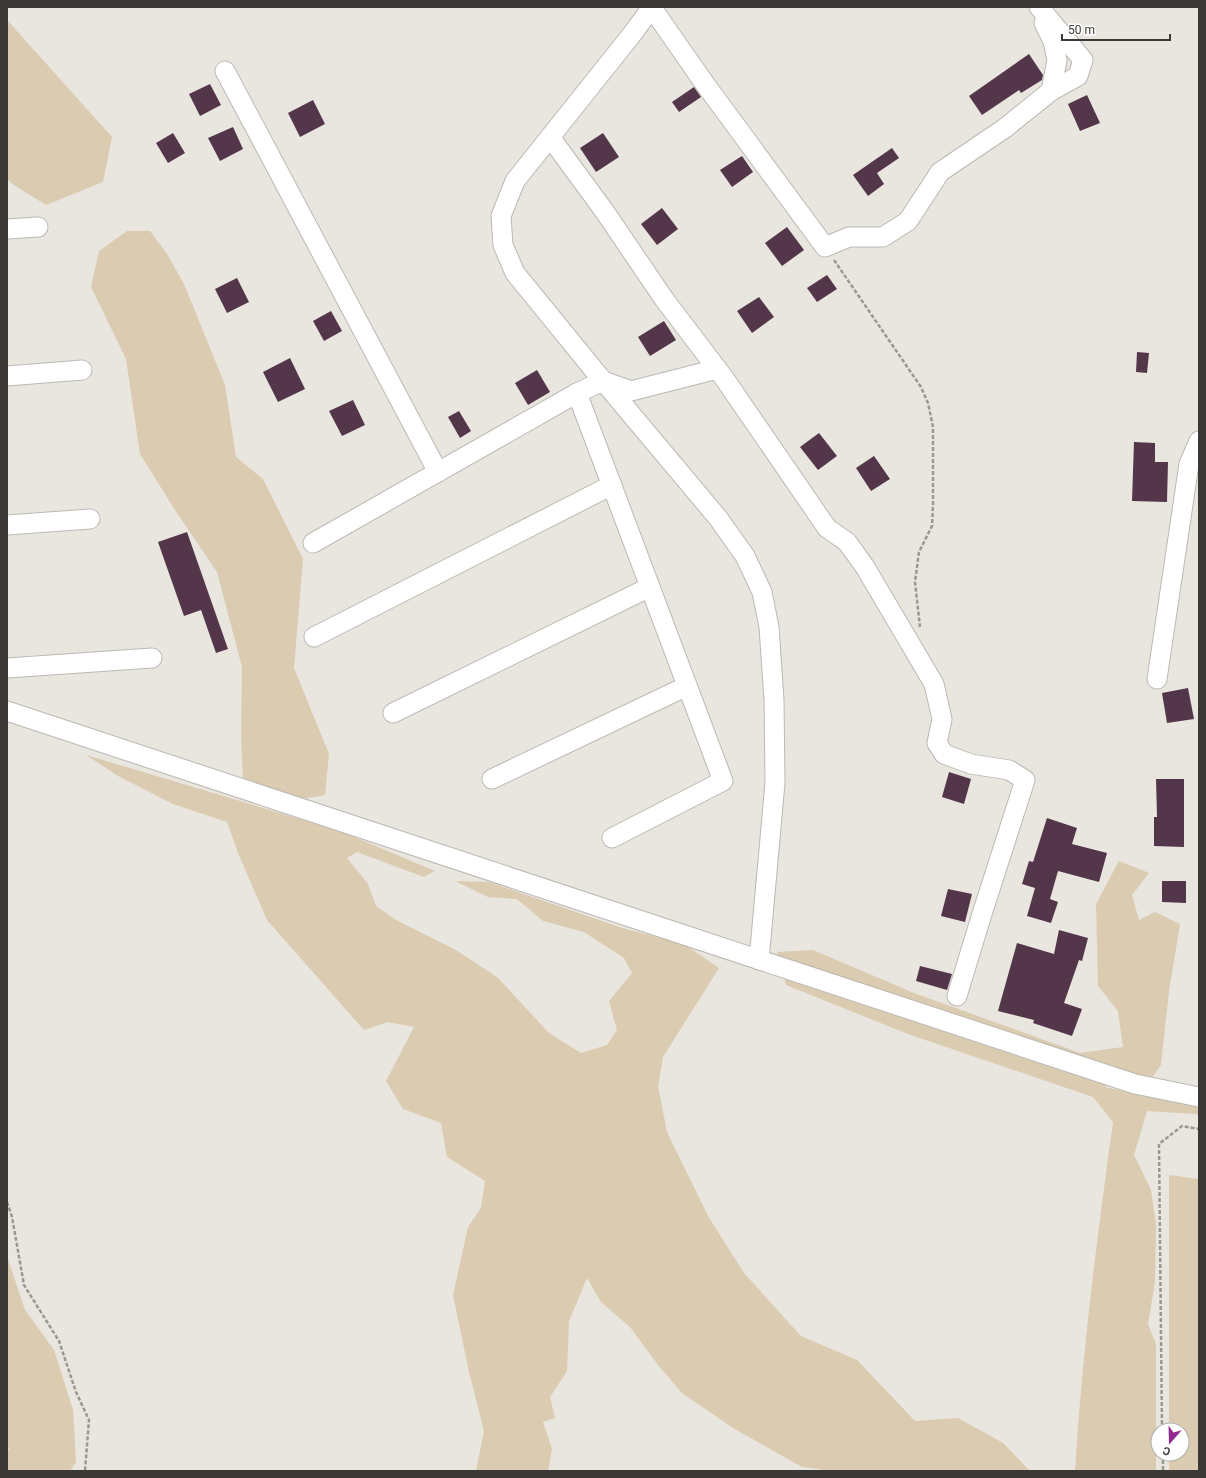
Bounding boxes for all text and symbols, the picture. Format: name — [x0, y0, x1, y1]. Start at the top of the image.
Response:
scale bar — [1062, 16, 1170, 42]
text: 50 m — [1068, 23, 1095, 37]
north arrow — [1150, 1422, 1190, 1462]
text: С — [1161, 1444, 1172, 1458]

